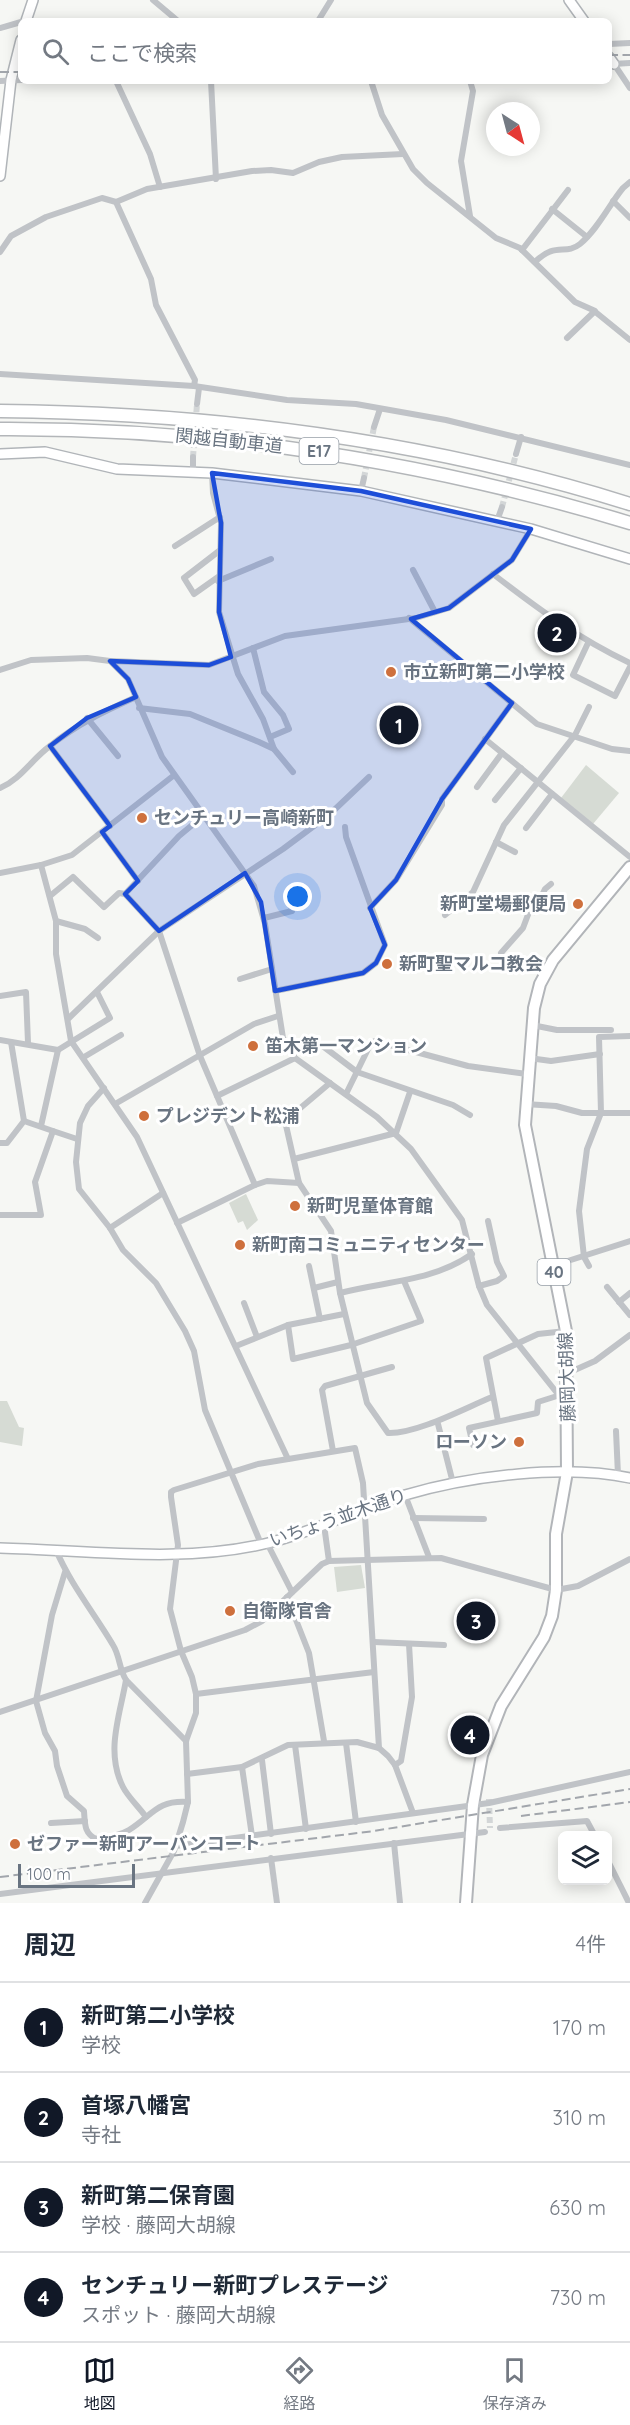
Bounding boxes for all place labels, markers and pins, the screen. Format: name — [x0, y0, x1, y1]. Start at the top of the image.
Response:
pin: 2 — [538, 610, 576, 656]
place label: 市立新町第二小学校 — [403, 660, 565, 683]
marker: 市立新町第二小学校 — [384, 665, 398, 679]
pin: 1 — [380, 702, 418, 748]
place label: センチュリー高崎新町 — [154, 806, 334, 829]
marker: センチュリー高崎新町 — [135, 811, 149, 825]
place label: 新町堂場郵便局 — [440, 892, 566, 915]
marker: 新町堂場郵便局 — [571, 897, 585, 911]
place label: 新町聖マルコ教会 — [399, 952, 543, 975]
marker: 新町聖マルコ教会 — [380, 957, 394, 971]
place label: 笛木第一マンション — [265, 1034, 427, 1057]
marker: 笛木第一マンション — [246, 1039, 260, 1053]
place label: プレジデント松浦 — [156, 1104, 300, 1127]
marker: プレジデント松浦 — [137, 1109, 151, 1123]
place label: 新町児童体育館 — [307, 1194, 433, 1217]
marker: 新町児童体育館 — [288, 1199, 302, 1213]
place label: 新町南コミュニティセンター — [252, 1233, 485, 1256]
marker: 新町南コミュニティセンター — [233, 1238, 247, 1252]
place label: ローソン — [435, 1430, 507, 1453]
marker: ローソン — [512, 1435, 526, 1449]
pin: 3 — [456, 1598, 496, 1644]
place label: 自衛隊官舎 — [242, 1599, 332, 1622]
marker: 自衛隊官舎 — [223, 1604, 237, 1618]
pin: 4 — [450, 1712, 490, 1758]
place label: ゼファー新町アーバンコート — [27, 1832, 261, 1855]
marker: ゼファー新町アーバンコート — [8, 1837, 22, 1851]

